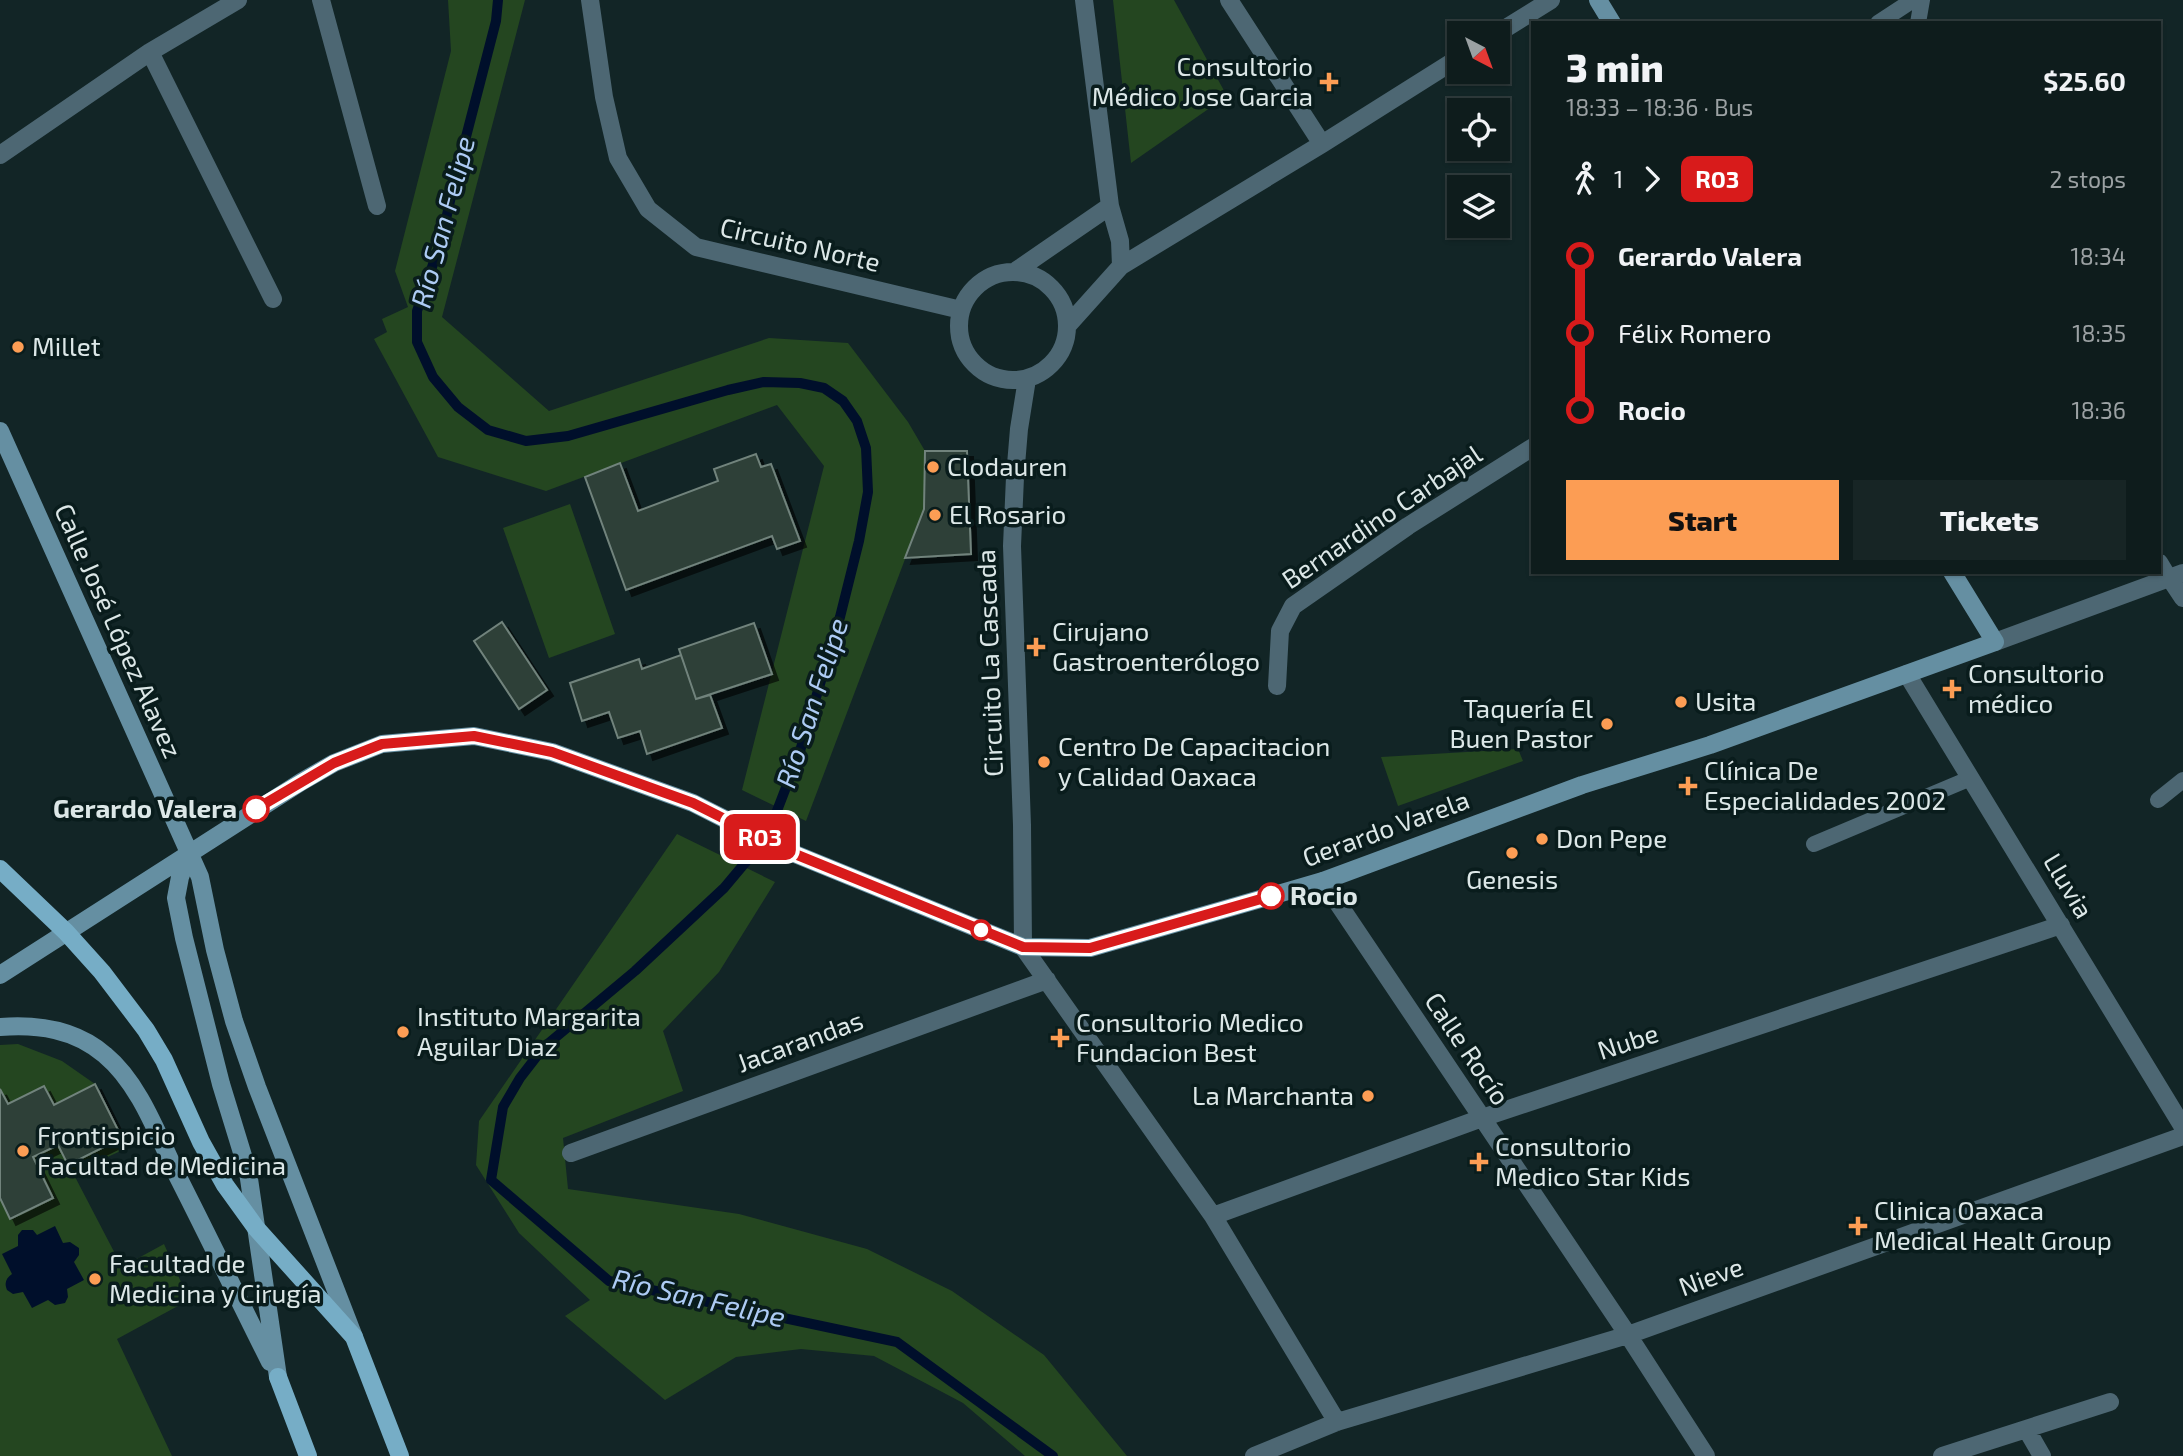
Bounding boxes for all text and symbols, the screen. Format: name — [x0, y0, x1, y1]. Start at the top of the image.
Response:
north arrow — [1447, 21, 1510, 84]
map controls — [1447, 21, 1510, 238]
text: 3 min — [1566, 44, 1664, 90]
place label: Consultorio Médico Jose Garcia — [1092, 50, 1313, 111]
text: $25.60 — [2043, 65, 2126, 96]
marker: Consultorio Médico Jose Garcia — [1319, 72, 1339, 92]
text: 18:33 – 18:36 · Bus — [1566, 93, 1753, 121]
button: locate — [1447, 98, 1510, 161]
water label: Río San Felipe — [403, 132, 481, 311]
icon: walk — [1566, 160, 1604, 198]
icon: forward — [1633, 160, 1671, 198]
text: R03 — [1695, 164, 1739, 193]
text: 1 — [1614, 165, 1623, 193]
text: 2 stops — [2049, 165, 2126, 193]
button: layers — [1447, 175, 1510, 238]
street label: Circuito Norte — [717, 210, 883, 277]
text: Gerardo Valera — [1618, 240, 1802, 271]
text: 18:34 — [2071, 242, 2126, 270]
text: Félix Romero — [1618, 317, 1772, 348]
text: 18:35 — [2072, 319, 2126, 347]
place label: Millet — [32, 330, 101, 361]
marker: Millet — [10, 339, 26, 355]
text: Rocio — [1618, 394, 1686, 425]
text: 18:36 — [2072, 396, 2126, 424]
street label: Bernardino Carbajal — [1275, 437, 1487, 594]
place label: Clodauren — [947, 450, 1067, 481]
marker: Clodauren — [925, 459, 941, 475]
button: Start — [1566, 480, 1839, 560]
button: Tickets — [1853, 480, 2126, 560]
place label: El Rosario — [949, 498, 1066, 529]
street label: Calle José López Alavez — [49, 499, 189, 762]
marker: El Rosario — [927, 507, 943, 523]
street label: Circuito La Cascada — [969, 549, 1008, 777]
water label: Río San Felipe — [768, 614, 854, 792]
place label: Cirujano Gastroenterólogo — [1052, 615, 1260, 676]
marker: Cirujano Gastroenterólogo — [1026, 637, 1046, 657]
place label: Consultorio médico — [1968, 657, 2105, 718]
marker: Consultorio médico — [1942, 679, 1962, 699]
place label: Usita — [1695, 685, 1756, 716]
place label: Taquería El Buen Pastor — [1449, 692, 1593, 753]
marker: Usita — [1673, 694, 1689, 710]
marker: Taquería El Buen Pastor — [1599, 716, 1615, 732]
place label: Centro De Capacitacion y Calidad Oaxaca — [1058, 730, 1330, 791]
marker: Centro De Capacitacion y Calidad Oaxaca — [1036, 754, 1052, 770]
place label: Clínica De Especialidades 2002 — [1704, 754, 1946, 815]
marker: Clínica De Especialidades 2002 — [1678, 776, 1698, 796]
street label: Gerardo Varela — [1298, 783, 1473, 872]
place label: Gerardo Valera — [53, 792, 237, 823]
marker: Gerardo Valera — [243, 796, 269, 822]
line badge: R03 — [720, 814, 800, 860]
text: R03 — [738, 822, 782, 851]
place label: Don Pepe — [1556, 822, 1667, 853]
marker: Don Pepe — [1534, 831, 1550, 847]
marker: Genesis — [1504, 845, 1520, 861]
street label: Lluvia — [2038, 847, 2101, 923]
place label: Genesis — [1466, 863, 1558, 894]
place label: Rocio — [1290, 879, 1358, 910]
marker: Rocio — [1258, 883, 1284, 909]
unlabelled marker — [971, 920, 991, 940]
street label: Calle Rocío — [1419, 986, 1517, 1110]
place label: Instituto Margarita Aguilar Diaz — [417, 1000, 641, 1061]
street label: Jacarandas — [732, 1003, 867, 1078]
place label: Consultorio Medico Fundacion Best — [1076, 1006, 1304, 1067]
street label: Nube — [1593, 1016, 1662, 1065]
marker: Instituto Margarita Aguilar Diaz — [395, 1024, 411, 1040]
marker: Consultorio Medico Fundacion Best — [1050, 1028, 1070, 1048]
place label: La Marchanta — [1192, 1079, 1354, 1110]
marker: La Marchanta — [1360, 1088, 1376, 1104]
place label: Frontispicio Facultad de Medicina — [37, 1119, 286, 1180]
place label: Consultorio Medico Star Kids — [1495, 1130, 1690, 1191]
marker: Frontispicio Facultad de Medicina — [15, 1143, 31, 1159]
marker: Consultorio Medico Star Kids — [1469, 1152, 1489, 1172]
place label: Clinica Oaxaca Medical Healt Group — [1874, 1194, 2112, 1255]
marker: Clinica Oaxaca Medical Healt Group — [1848, 1216, 1868, 1236]
place label: Facultad de Medicina y Cirugía — [109, 1247, 322, 1308]
street label: Nieve — [1674, 1250, 1747, 1301]
water label: Río San Felipe — [610, 1261, 789, 1333]
marker: Facultad de Medicina y Cirugía — [87, 1271, 103, 1287]

